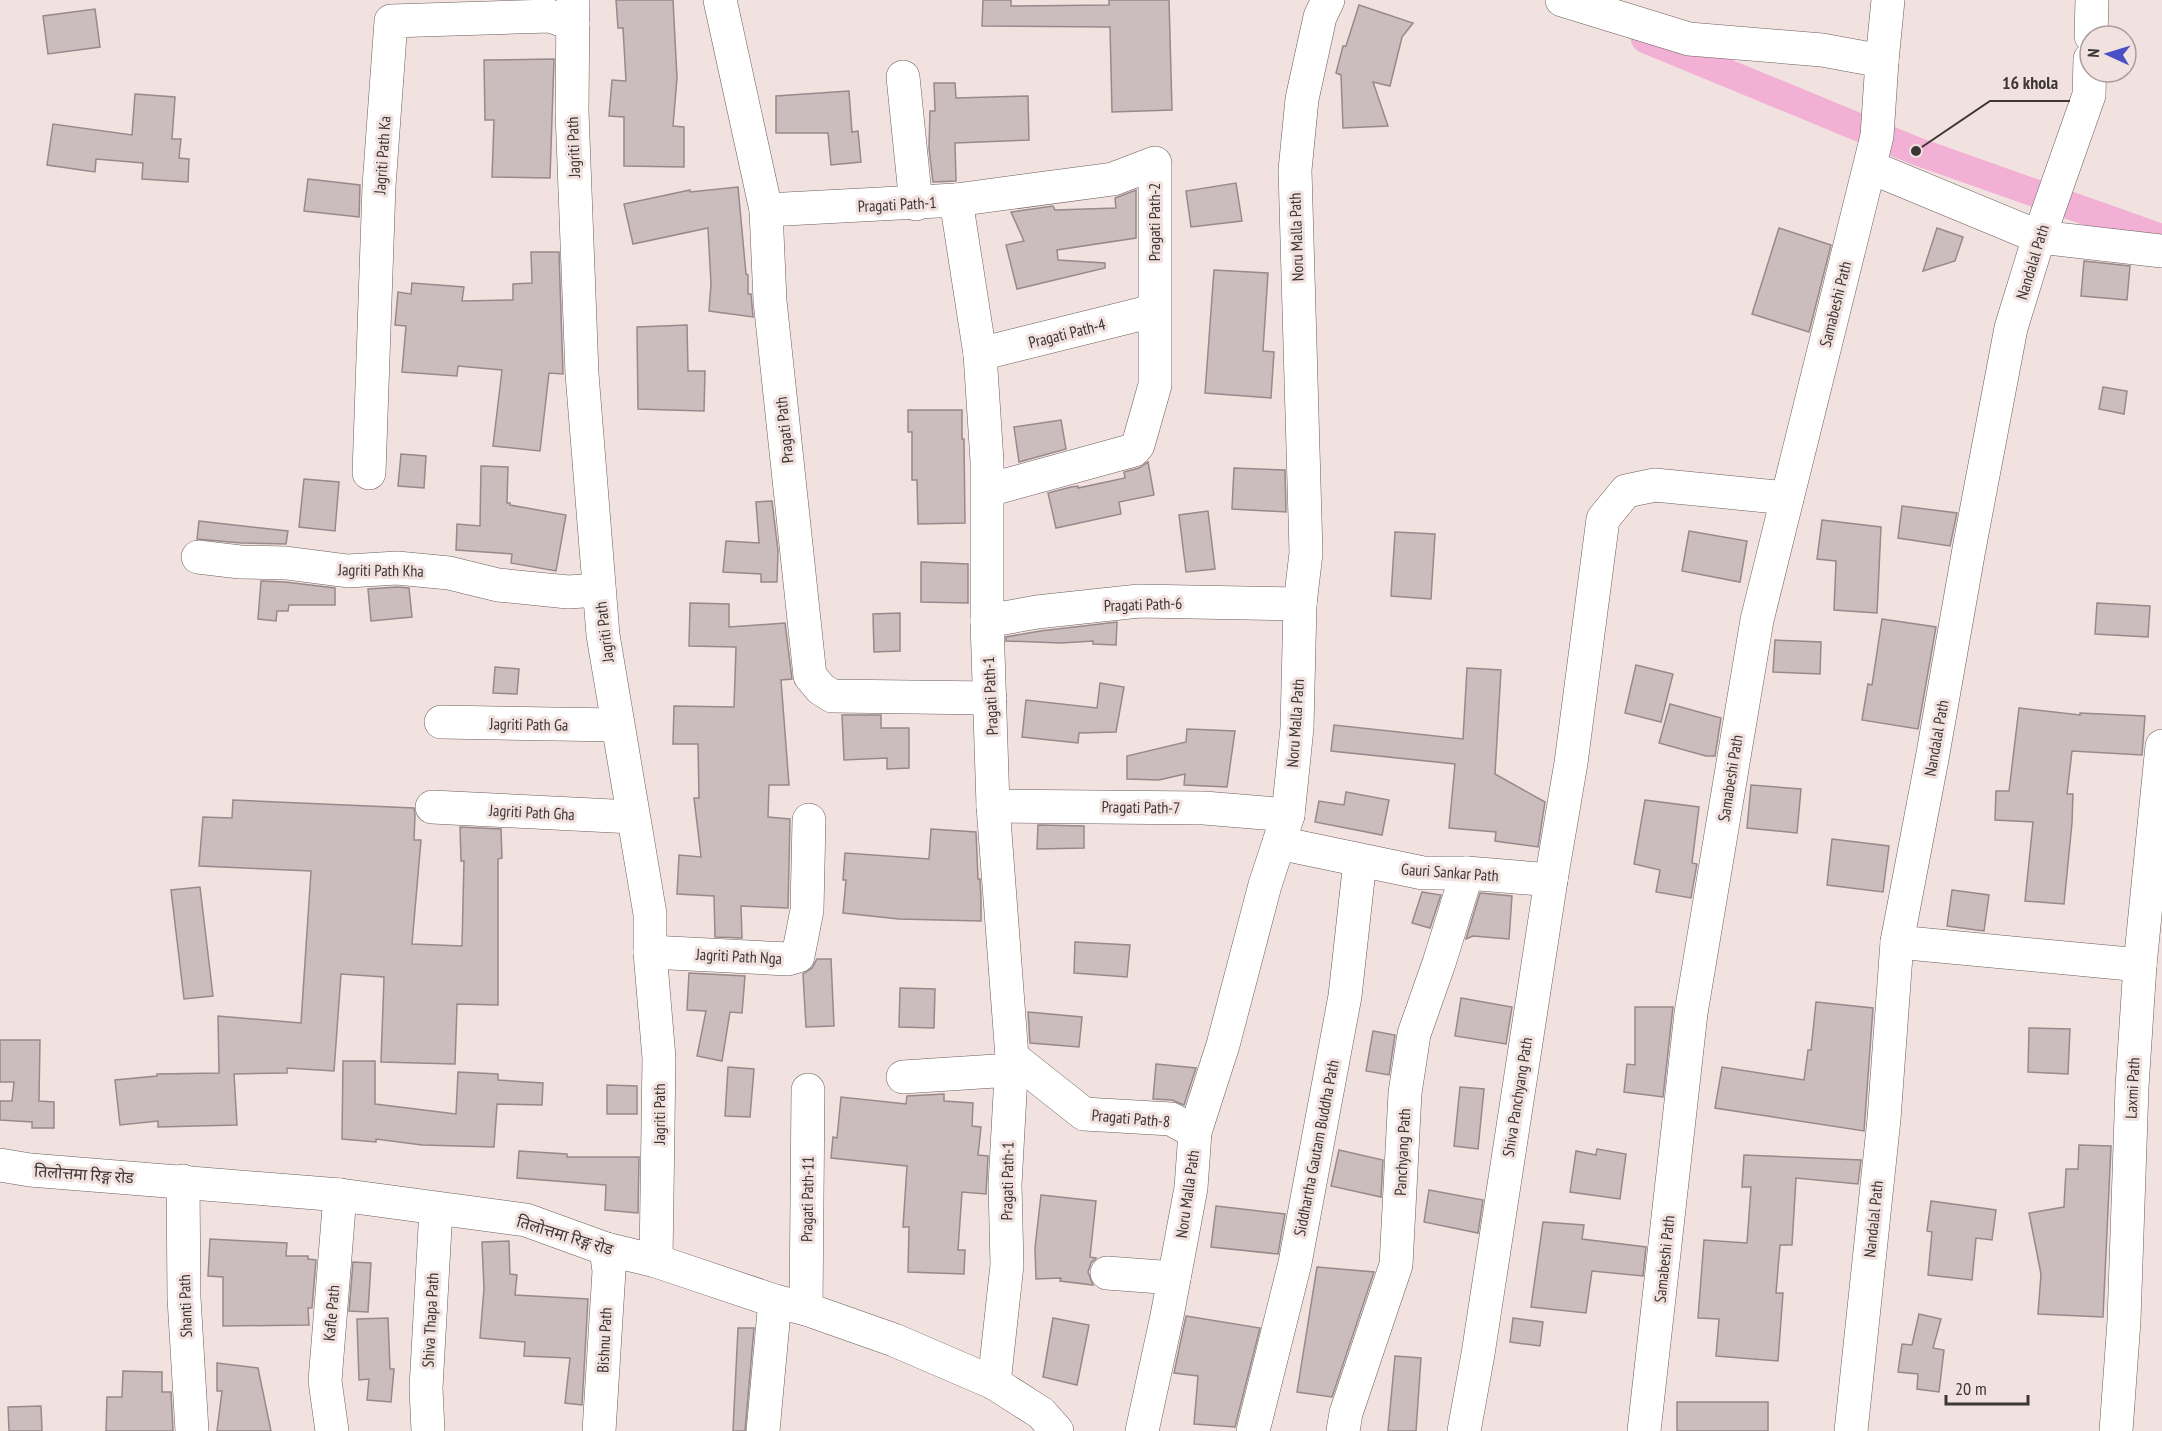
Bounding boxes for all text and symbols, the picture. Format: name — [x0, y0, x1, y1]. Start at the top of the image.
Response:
north arrow — [2078, 24, 2138, 84]
text: N — [2083, 48, 2103, 58]
callout: 16 khola — [1990, 65, 2070, 101]
text: 16 khola — [2002, 71, 2058, 94]
street label: Jagriti Path Ka — [369, 115, 395, 196]
street label: Jagriti Path — [562, 116, 584, 179]
street label: Pragati Path-2 — [1144, 183, 1164, 261]
street label: Pragati Path-1 — [857, 192, 937, 216]
street label: Noru Malla Path — [1284, 192, 1308, 282]
street label: Nandalal Path — [2011, 222, 2053, 302]
street label: Samabeshi Path — [1815, 259, 1855, 349]
street label: Pragati Path-4 — [1026, 314, 1108, 352]
street label: Pragati Path — [771, 396, 797, 464]
street label: Jagriti Path Kha — [337, 559, 424, 581]
street label: Pragati Path-6 — [1103, 593, 1183, 615]
street label: Jagriti Path — [590, 601, 618, 664]
street label: Pragati Path-1 — [978, 656, 1002, 736]
street label: Noru Malla Path — [1282, 678, 1308, 768]
street label: Nandalal Path — [1919, 698, 1953, 778]
street label: Jagriti Path Ga — [489, 713, 568, 735]
street label: Samabeshi Path — [1713, 733, 1747, 823]
street label: Pragati Path-7 — [1102, 796, 1180, 818]
street label: Jagriti Path Gha — [488, 800, 575, 824]
street label: Gauri Sankar Path — [1401, 859, 1499, 885]
street label: Jagriti Path Nga — [694, 944, 783, 968]
street label: Shiva Panchyang Path — [1498, 1036, 1536, 1158]
street label: Laxmi Path — [2120, 1057, 2144, 1119]
street label: Siddhartha Gautam Buddha Path — [1289, 1058, 1343, 1238]
street label: Jagriti Path — [649, 1084, 669, 1145]
street label: Pragati Path-8 — [1091, 1105, 1171, 1131]
street label: Panchyang Path — [1390, 1108, 1414, 1196]
street label: Pragati Path-1 — [996, 1142, 1018, 1220]
street label: Noru Malla Path — [1171, 1149, 1203, 1239]
street label: Pragati Path-11 — [796, 1156, 818, 1242]
street label: तिलोत्तमा रिङ्ग रोड — [33, 1161, 135, 1187]
street label: Nandalal Path — [1859, 1180, 1887, 1258]
street label: तिलोत्तमा रिङ्ग रोड — [514, 1211, 616, 1259]
street label: Samabeshi Path — [1649, 1214, 1679, 1304]
street label: Shiva Thapa Path — [418, 1272, 442, 1368]
street label: Shanti Path — [174, 1274, 196, 1338]
street label: Kafle Path — [319, 1284, 343, 1342]
street label: Bishnu Path — [592, 1307, 616, 1373]
scale bar — [1946, 1368, 2028, 1406]
text: 20 m — [1955, 1377, 1987, 1400]

